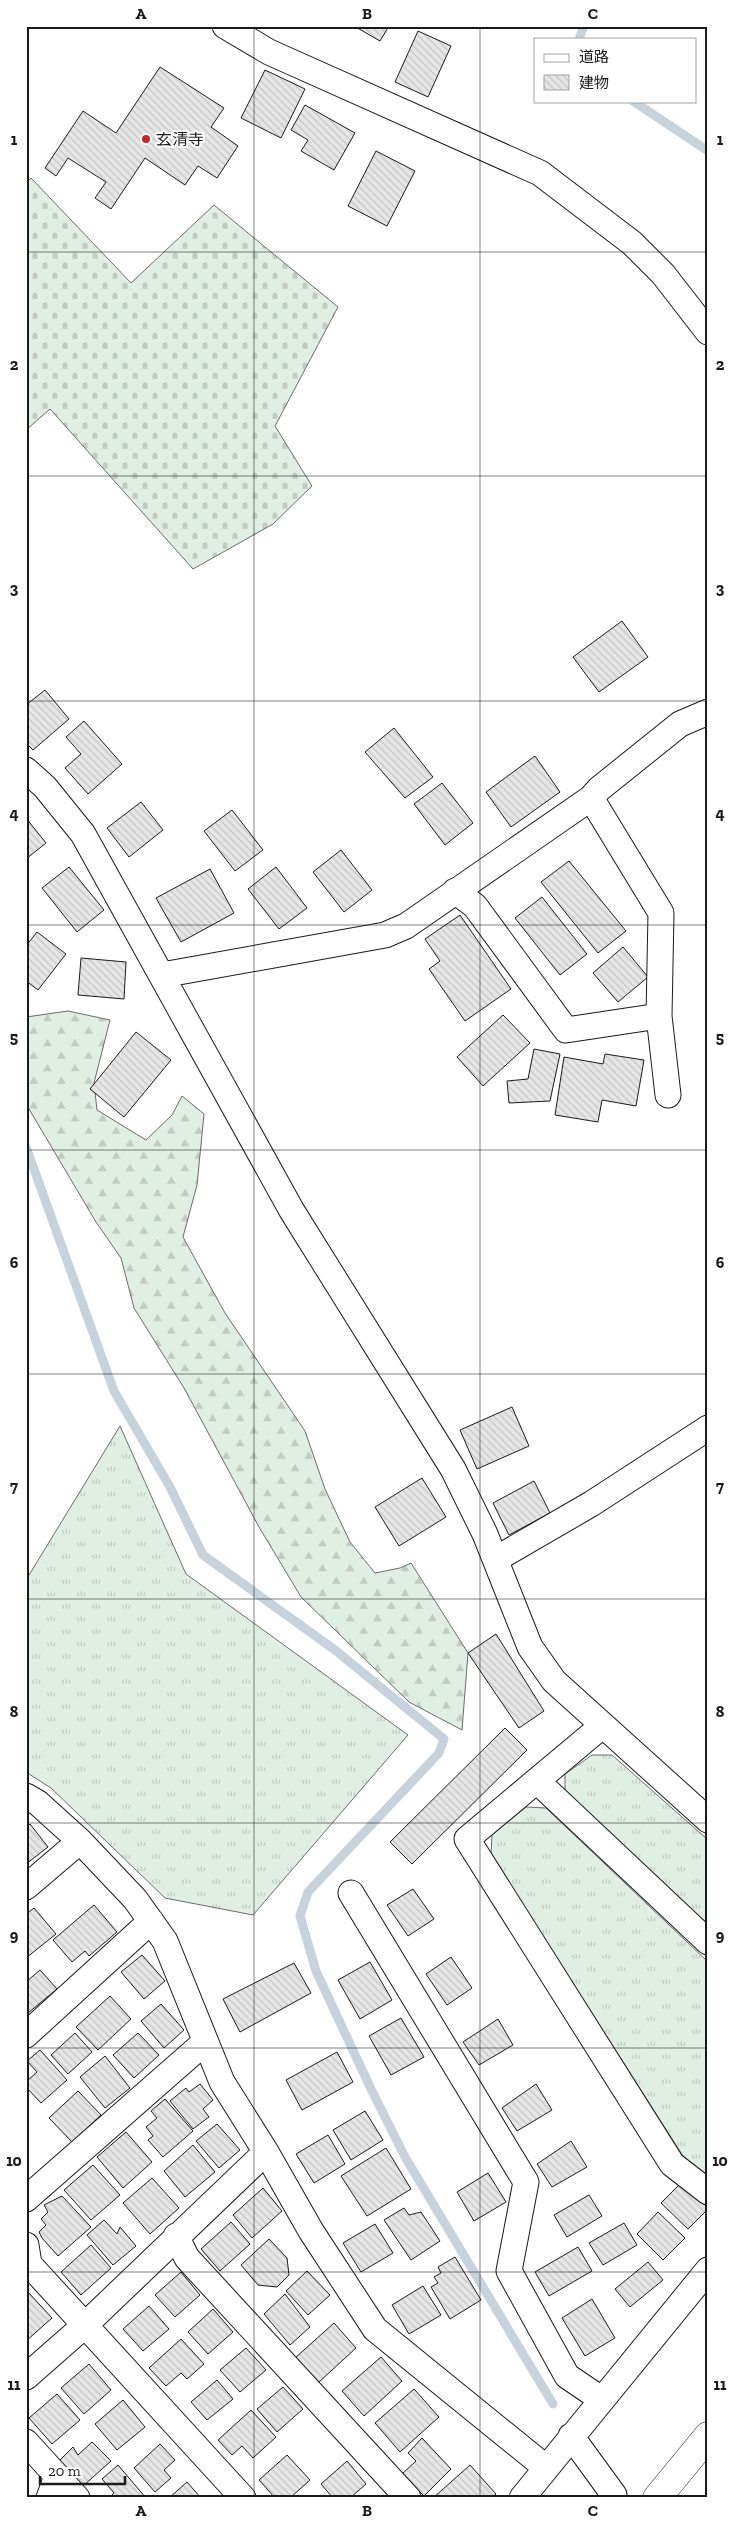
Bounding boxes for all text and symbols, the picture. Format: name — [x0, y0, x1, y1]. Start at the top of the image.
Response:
text: A — [136, 4, 147, 23]
text: B — [362, 4, 372, 23]
text: C — [588, 4, 598, 23]
legend — [534, 38, 696, 102]
text: 道路 — [579, 48, 609, 66]
text: 建物 — [579, 74, 609, 92]
text: 1 — [11, 130, 18, 149]
place label: 玄清寺 — [156, 130, 204, 149]
text: 1 — [717, 130, 724, 149]
marker: 玄清寺 — [140, 133, 152, 145]
text: 2 — [10, 355, 19, 374]
text: 2 — [716, 355, 725, 374]
text: 3 — [10, 579, 19, 598]
text: 3 — [716, 579, 725, 598]
text: 4 — [9, 804, 19, 823]
text: 4 — [715, 804, 725, 823]
text: 5 — [10, 1028, 18, 1047]
text: 5 — [716, 1028, 724, 1047]
text: 6 — [10, 1253, 19, 1272]
text: 6 — [716, 1253, 725, 1272]
text: 7 — [10, 1477, 18, 1496]
text: 7 — [716, 1477, 724, 1496]
text: 8 — [10, 1702, 19, 1721]
text: 8 — [716, 1702, 725, 1721]
text: 9 — [10, 1926, 19, 1945]
text: 9 — [716, 1926, 725, 1945]
text: 10 — [6, 2151, 22, 2170]
text: 10 — [712, 2151, 728, 2170]
text: 11 — [8, 2375, 21, 2394]
text: 11 — [714, 2375, 727, 2394]
scale bar — [40, 2454, 125, 2486]
text: 20 m — [48, 2462, 81, 2480]
text: A — [136, 2501, 147, 2520]
text: B — [362, 2501, 372, 2520]
text: C — [588, 2501, 598, 2520]

